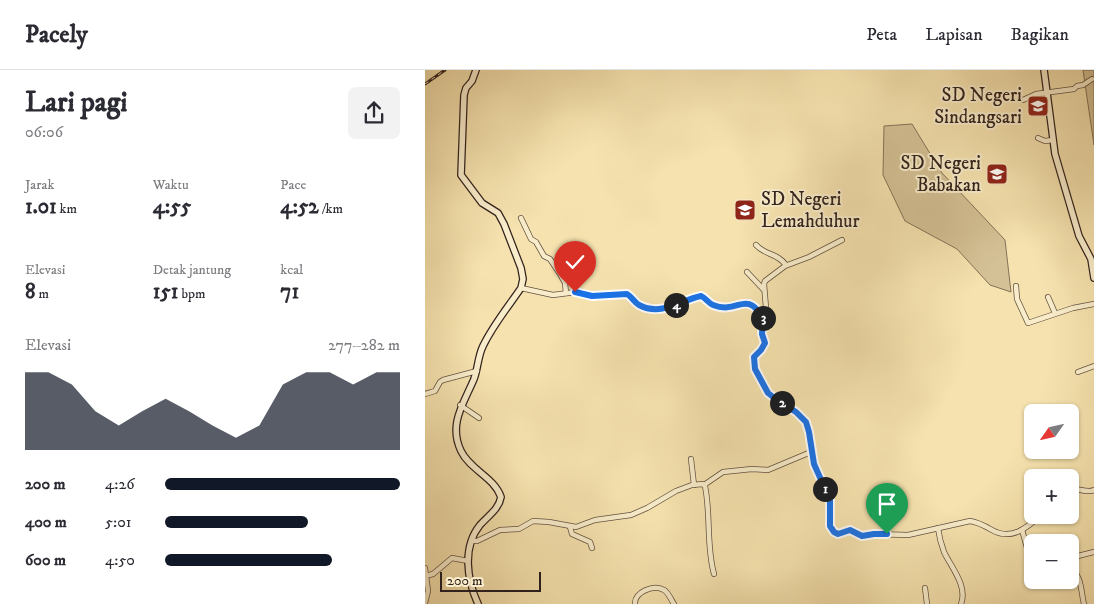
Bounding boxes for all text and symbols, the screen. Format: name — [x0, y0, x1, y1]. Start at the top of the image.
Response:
text: Pacely — [25, 20, 88, 50]
text: Peta — [866, 24, 897, 46]
text: Lapisan — [925, 24, 983, 46]
text: Bagikan — [1011, 24, 1069, 46]
place label: SD Negeri Sindangsari — [934, 84, 1022, 129]
text: Lari pagi — [25, 85, 128, 120]
button: share — [348, 87, 400, 139]
school or university icon: SD Negeri Sindangsari — [1026, 94, 1050, 118]
text: 06:06 — [25, 122, 63, 142]
place label: SD Negeri Babakan — [901, 152, 981, 197]
school or university icon: SD Negeri Babakan — [985, 162, 1009, 186]
text: Jarak — [25, 176, 54, 194]
text: Waktu — [153, 176, 189, 194]
text: Pace — [280, 176, 306, 194]
place label: SD Negeri Lemahduhur — [761, 188, 860, 233]
text: 1.01 — [25, 194, 57, 220]
text: 4:55 — [153, 194, 191, 220]
text: 4:52 — [280, 194, 319, 220]
school or university icon: SD Negeri Lemahduhur — [733, 198, 757, 222]
text: km — [57, 200, 77, 218]
text: /km — [319, 200, 343, 218]
pin — [554, 241, 596, 292]
icon: check — [561, 248, 589, 276]
text: Elevasi — [25, 261, 65, 279]
text: Detak jantung — [153, 261, 231, 279]
text: kcal — [280, 261, 303, 279]
text: 8 — [25, 279, 36, 305]
text: 151 — [153, 279, 178, 305]
text: 71 — [280, 279, 299, 305]
text: m — [36, 285, 49, 303]
text: bpm — [178, 285, 206, 303]
pin: 4 — [663, 292, 689, 318]
text: 4 — [672, 296, 681, 314]
pin: 3 — [751, 306, 775, 330]
text: 3 — [761, 309, 766, 327]
text: Elevasi — [25, 335, 71, 355]
text: 277–282 m — [328, 335, 400, 355]
pin: 2 — [769, 390, 795, 416]
text: 2 — [779, 394, 786, 412]
north arrow — [1024, 404, 1079, 459]
map controls — [1024, 404, 1079, 589]
button: + — [1024, 469, 1079, 524]
text: 200 m — [25, 474, 66, 494]
text: 4:26 — [105, 474, 135, 494]
pin: 1 — [813, 476, 837, 502]
text: 1 — [823, 480, 828, 498]
pin — [866, 483, 908, 534]
icon: arrive — [873, 490, 901, 518]
text: 400 m — [25, 512, 67, 532]
text: 5:01 — [105, 512, 132, 532]
button: − — [1024, 534, 1079, 589]
text: 600 m — [25, 550, 66, 570]
text: 4:50 — [105, 550, 135, 570]
scale bar — [440, 569, 541, 592]
text: 200 m — [447, 572, 482, 590]

